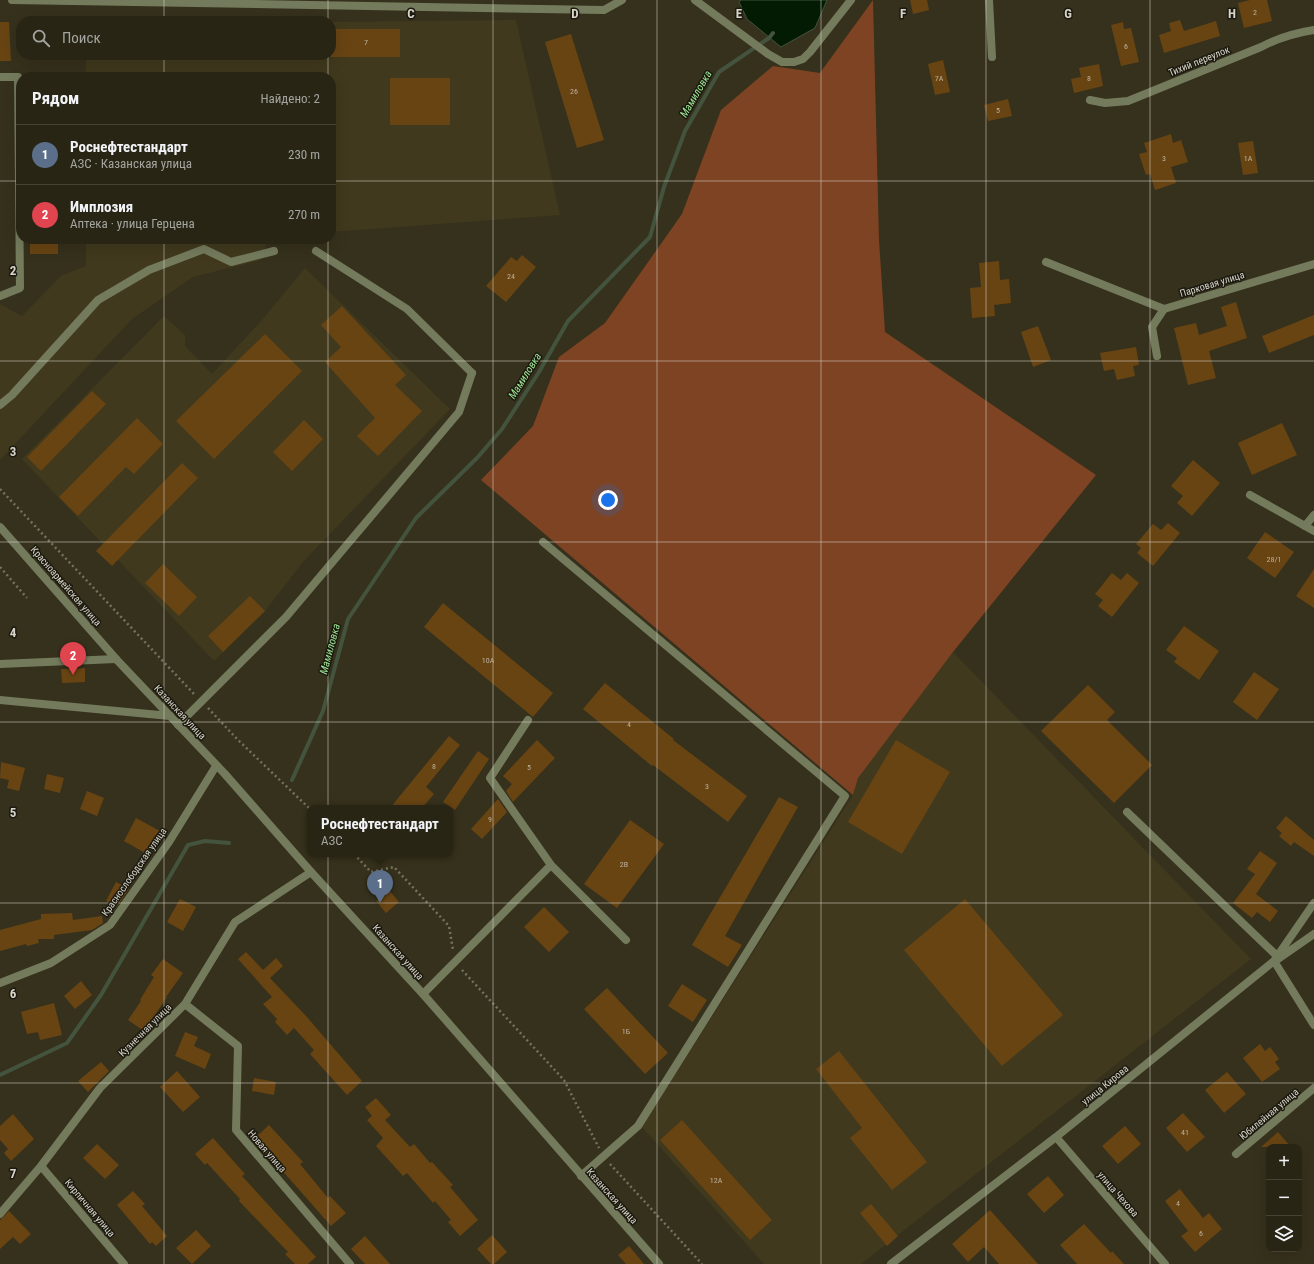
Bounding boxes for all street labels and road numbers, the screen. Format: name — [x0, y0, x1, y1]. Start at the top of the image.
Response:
street label: Тихий переулок — [1167, 44, 1231, 78]
street label: Парковая улица — [1178, 269, 1246, 299]
street label: Красноармейская улица — [29, 544, 104, 628]
street label: Казанская улица — [152, 683, 208, 742]
street label: Краснослободская улица — [99, 826, 169, 918]
street label: Казанская улица — [370, 922, 426, 982]
street label: Кузнечная улица — [116, 1001, 174, 1059]
street label: улица Кирова — [1079, 1063, 1131, 1107]
street label: Юбилейная улица — [1237, 1086, 1301, 1142]
street label: Новая улица — [246, 1128, 288, 1175]
street label: Казанская улица — [584, 1166, 640, 1226]
street label: улица Чехова — [1095, 1169, 1141, 1219]
street label: Кирпичная улица — [63, 1177, 117, 1239]

